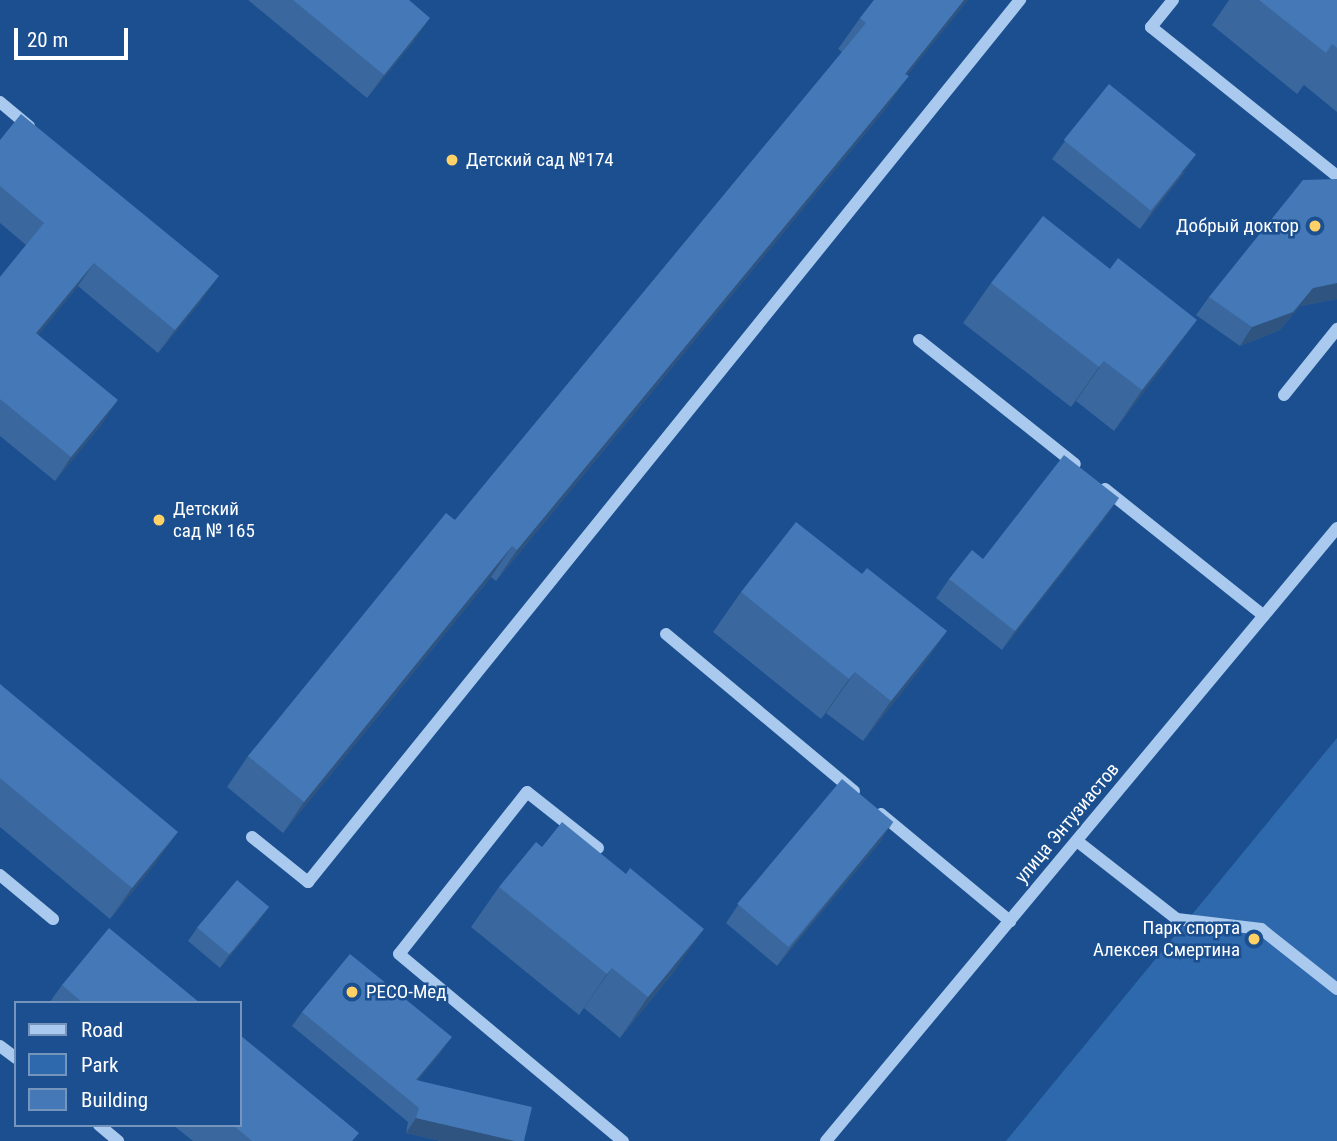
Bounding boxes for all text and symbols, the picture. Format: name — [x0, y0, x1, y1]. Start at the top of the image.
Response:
scale bar — [18, 14, 131, 58]
text: 20 m — [27, 28, 68, 52]
place label: Детский сад №174 — [466, 149, 614, 171]
marker: Детский сад №174 — [444, 152, 460, 168]
place label: Добрый доктор — [1176, 215, 1299, 237]
marker: Добрый доктор — [1305, 216, 1325, 236]
place label: Детский сад № 165 — [173, 498, 255, 542]
marker: Детский сад № 165 — [151, 512, 167, 528]
street label: улица Энтузиастов — [1010, 758, 1124, 888]
place label: Парк спорта Алексея Смертина — [1093, 917, 1240, 961]
marker: Парк спорта Алексея Смертина — [1246, 931, 1262, 947]
place label: РЕСО-Мед — [366, 981, 446, 1003]
marker: РЕСО-Мед — [344, 984, 360, 1000]
legend — [14, 1001, 242, 1127]
text: Road — [81, 1018, 123, 1042]
text: Park — [81, 1053, 118, 1077]
text: Building — [81, 1088, 148, 1112]

